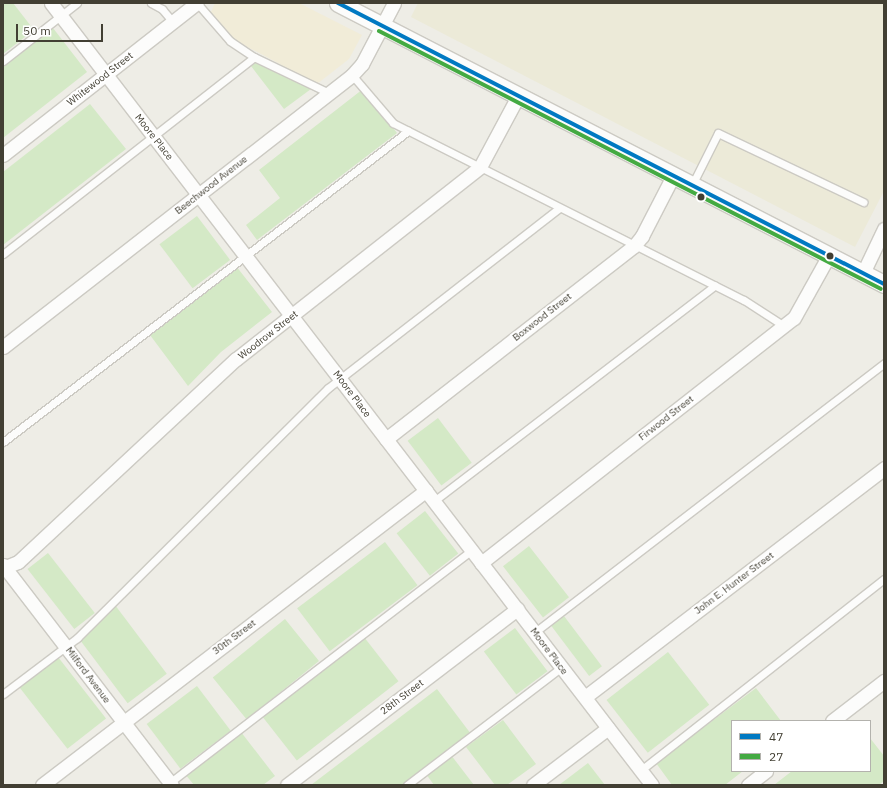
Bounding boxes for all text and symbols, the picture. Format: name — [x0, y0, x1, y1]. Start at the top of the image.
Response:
scale bar — [18, 16, 105, 42]
text: 50 m — [23, 23, 51, 38]
street label: Whitewood Street — [65, 50, 135, 108]
street label: Moore Place — [132, 111, 176, 163]
street label: Beechwood Avenue — [172, 153, 250, 217]
unlabelled marker — [696, 192, 706, 202]
unlabelled marker — [825, 251, 835, 261]
street label: Boxwood Street — [510, 290, 574, 344]
street label: Woodrow Street — [236, 308, 300, 362]
street label: Moore Place — [331, 368, 373, 420]
street label: Firwood Street — [636, 393, 696, 443]
street label: John E. Hunter Street — [692, 549, 776, 617]
street label: 30th Street — [210, 617, 258, 657]
street label: Moore Place — [528, 625, 570, 677]
street label: Milford Avenue — [63, 645, 113, 705]
street label: 28th Street — [378, 677, 426, 717]
legend — [731, 720, 871, 772]
text: 47 — [769, 729, 783, 744]
text: 27 — [769, 749, 783, 764]

